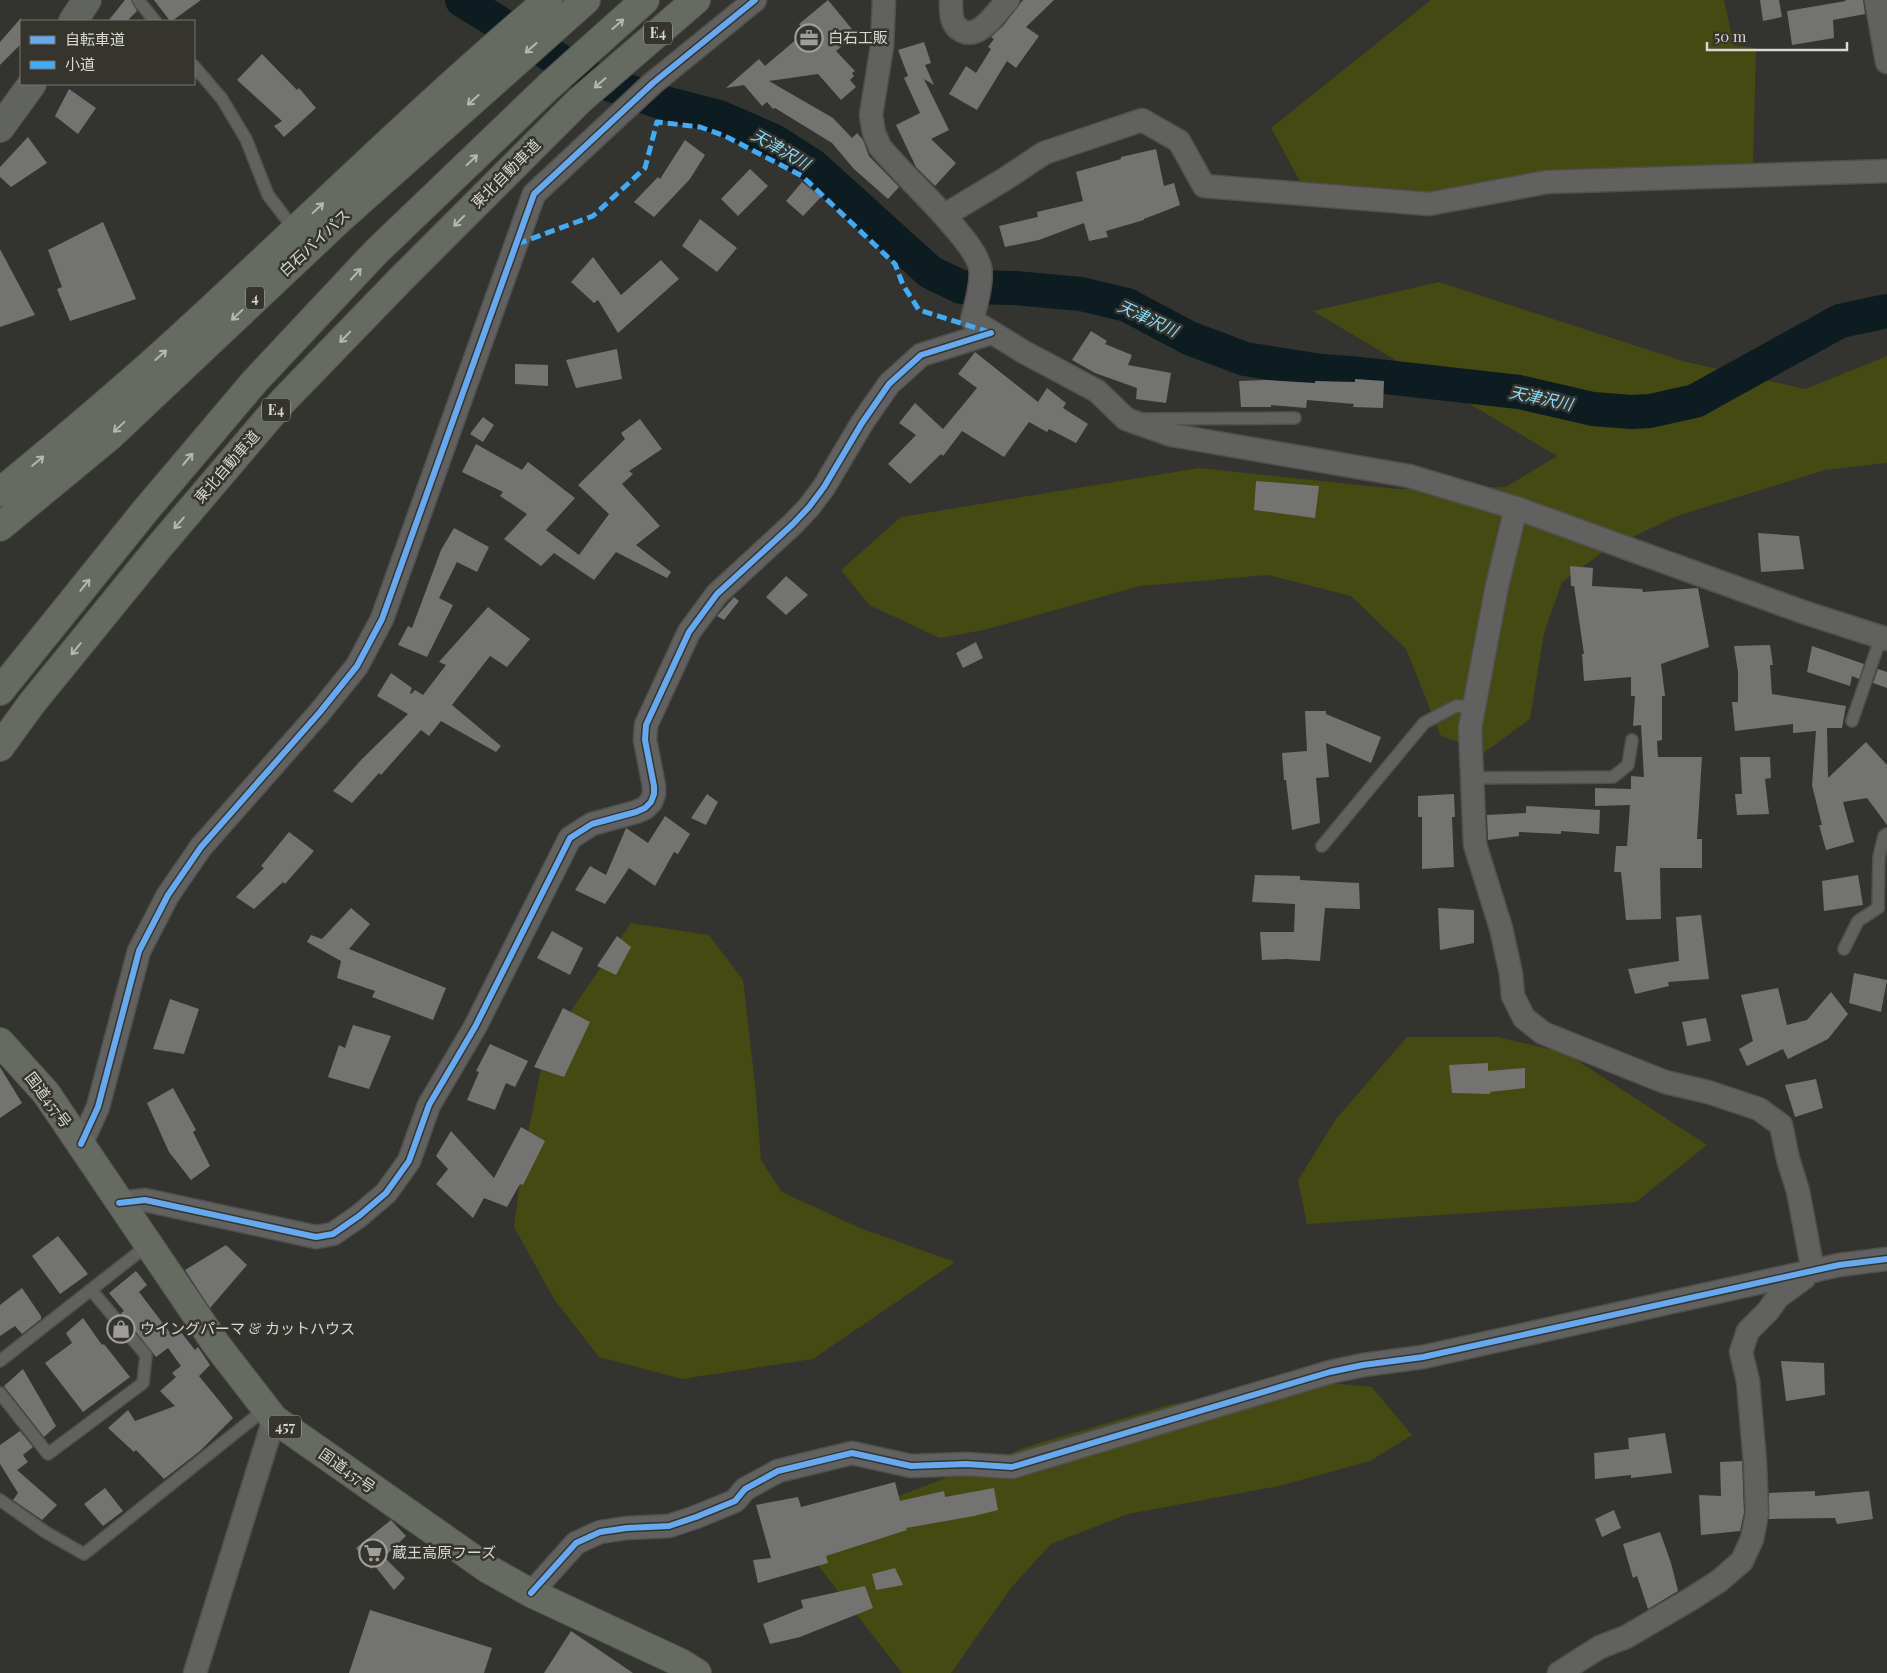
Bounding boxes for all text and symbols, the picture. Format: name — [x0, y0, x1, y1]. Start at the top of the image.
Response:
one-way arrow — [612, 18, 625, 29]
legend — [20, 20, 195, 85]
scale bar — [1707, 20, 1847, 52]
road number: E4 — [644, 22, 672, 44]
office icon: 白石工販 — [794, 23, 824, 53]
text: 50 m — [1714, 26, 1747, 46]
place label: 白石工販 — [828, 27, 888, 47]
text: 自転車道 — [65, 29, 125, 49]
one-way arrow — [525, 42, 538, 53]
text: 小道 — [65, 54, 95, 74]
one-way arrow — [594, 77, 607, 88]
one-way arrow — [466, 94, 479, 105]
water label: 天津沢川 — [748, 123, 816, 175]
street label: 東北自動車道 — [466, 134, 544, 212]
one-way arrow — [466, 154, 478, 166]
one-way arrow — [311, 202, 324, 214]
street label: 白石バイパス — [275, 204, 354, 280]
one-way arrow — [453, 215, 465, 227]
one-way arrow — [350, 267, 362, 280]
road number: 4 — [246, 286, 264, 310]
water label: 天津沢川 — [1115, 295, 1183, 341]
one-way arrow — [230, 309, 243, 321]
one-way arrow — [339, 331, 351, 343]
one-way arrow — [154, 349, 167, 360]
water label: 天津沢川 — [1508, 381, 1577, 415]
road number: E4 — [262, 398, 290, 422]
one-way arrow — [112, 421, 125, 433]
street label: 東北自動車道 — [189, 426, 263, 507]
one-way arrow — [183, 453, 194, 466]
one-way arrow — [31, 455, 44, 466]
one-way arrow — [173, 517, 185, 530]
one-way arrow — [79, 578, 90, 591]
one-way arrow — [70, 642, 81, 655]
street label: 国道457号 — [21, 1068, 76, 1131]
shop icon: ウイングパーマ & カットハウス — [106, 1314, 136, 1344]
place label: ウイングパーマ & カットハウス — [140, 1318, 355, 1338]
road number: 457 — [269, 1415, 301, 1438]
street label: 国道457号 — [315, 1443, 380, 1497]
supermarket icon: 蔵王高原フーズ — [358, 1538, 388, 1568]
place label: 蔵王高原フーズ — [392, 1542, 496, 1562]

